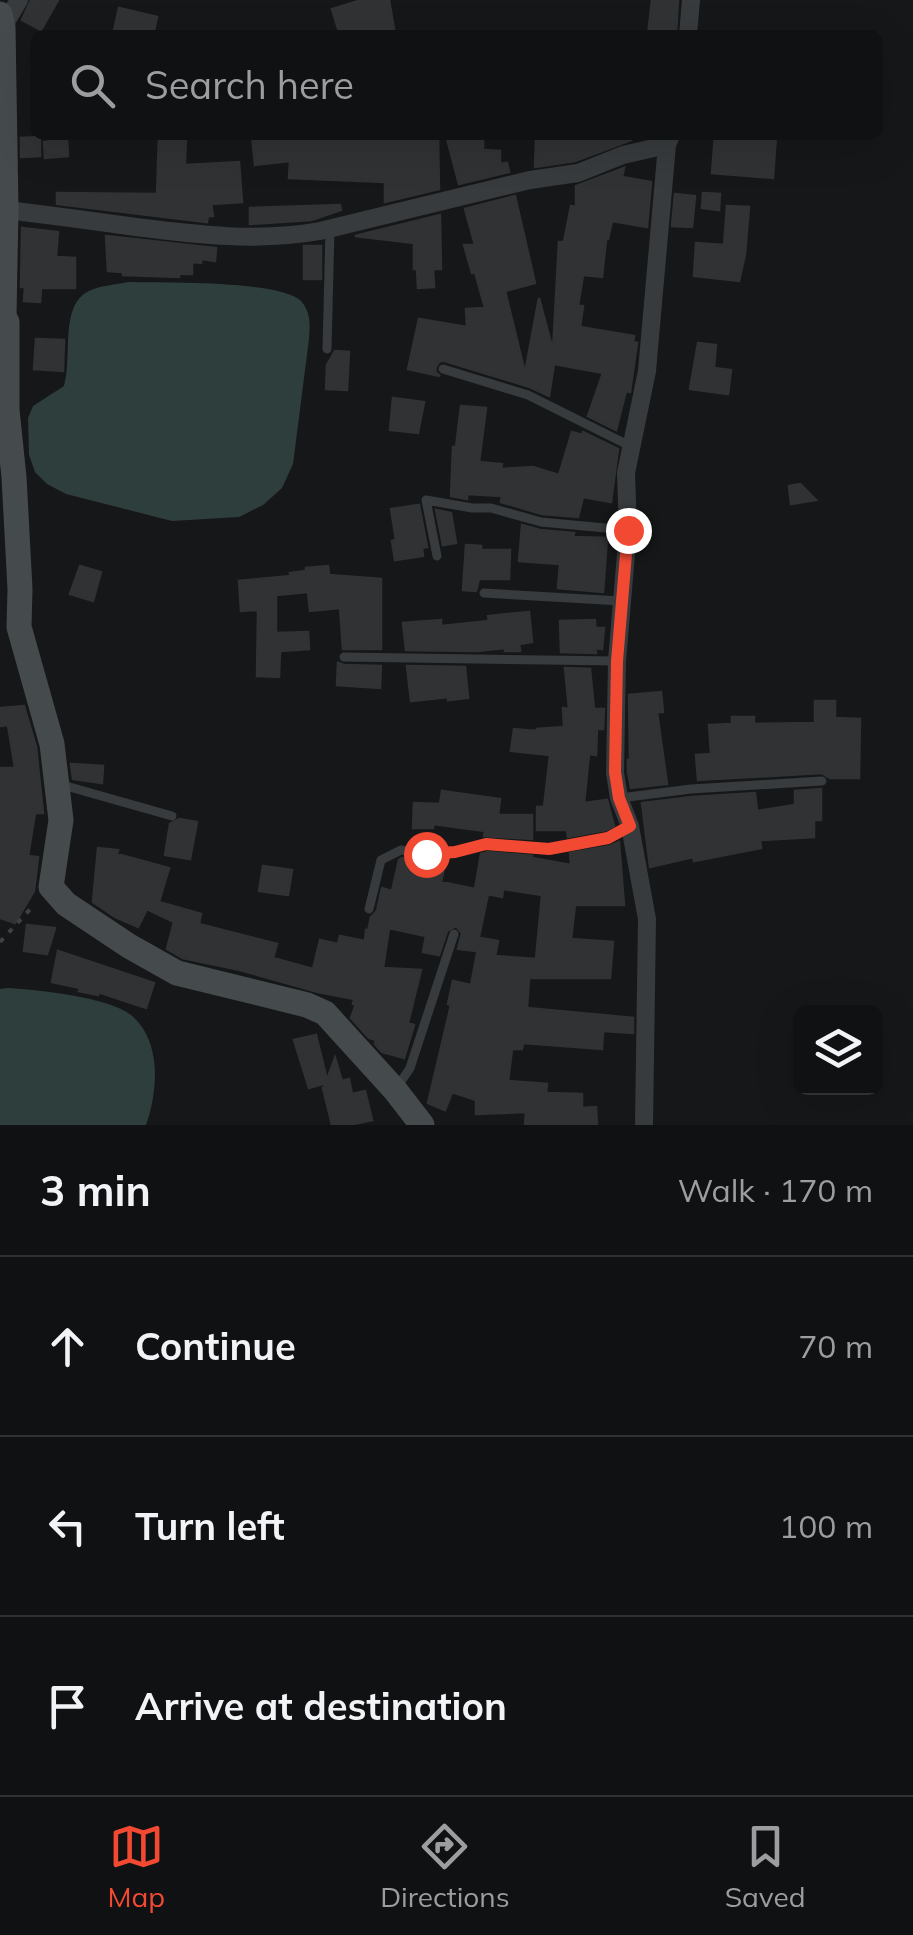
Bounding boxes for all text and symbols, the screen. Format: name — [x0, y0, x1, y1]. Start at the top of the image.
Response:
search box — [30, 30, 883, 140]
icon: search — [65, 58, 120, 113]
text: Search here — [145, 61, 354, 109]
route end — [606, 508, 652, 554]
route start — [404, 832, 450, 878]
map controls — [793, 1005, 883, 1095]
button: layers — [793, 1005, 883, 1095]
text: 3 min — [40, 1164, 151, 1217]
text: Walk · 170 m — [678, 1170, 873, 1210]
icon: ahead — [40, 1319, 95, 1374]
text: Continue — [135, 1322, 296, 1370]
text: 70 m — [798, 1326, 873, 1366]
icon: left — [40, 1499, 95, 1554]
text: Turn left — [135, 1502, 285, 1550]
text: 100 m — [779, 1506, 873, 1546]
icon: arrive — [40, 1679, 95, 1734]
text: Arrive at destination — [135, 1682, 507, 1730]
tab: Map — [108, 1819, 165, 1914]
tab: Directions — [380, 1819, 510, 1914]
tab: Saved — [725, 1819, 805, 1914]

